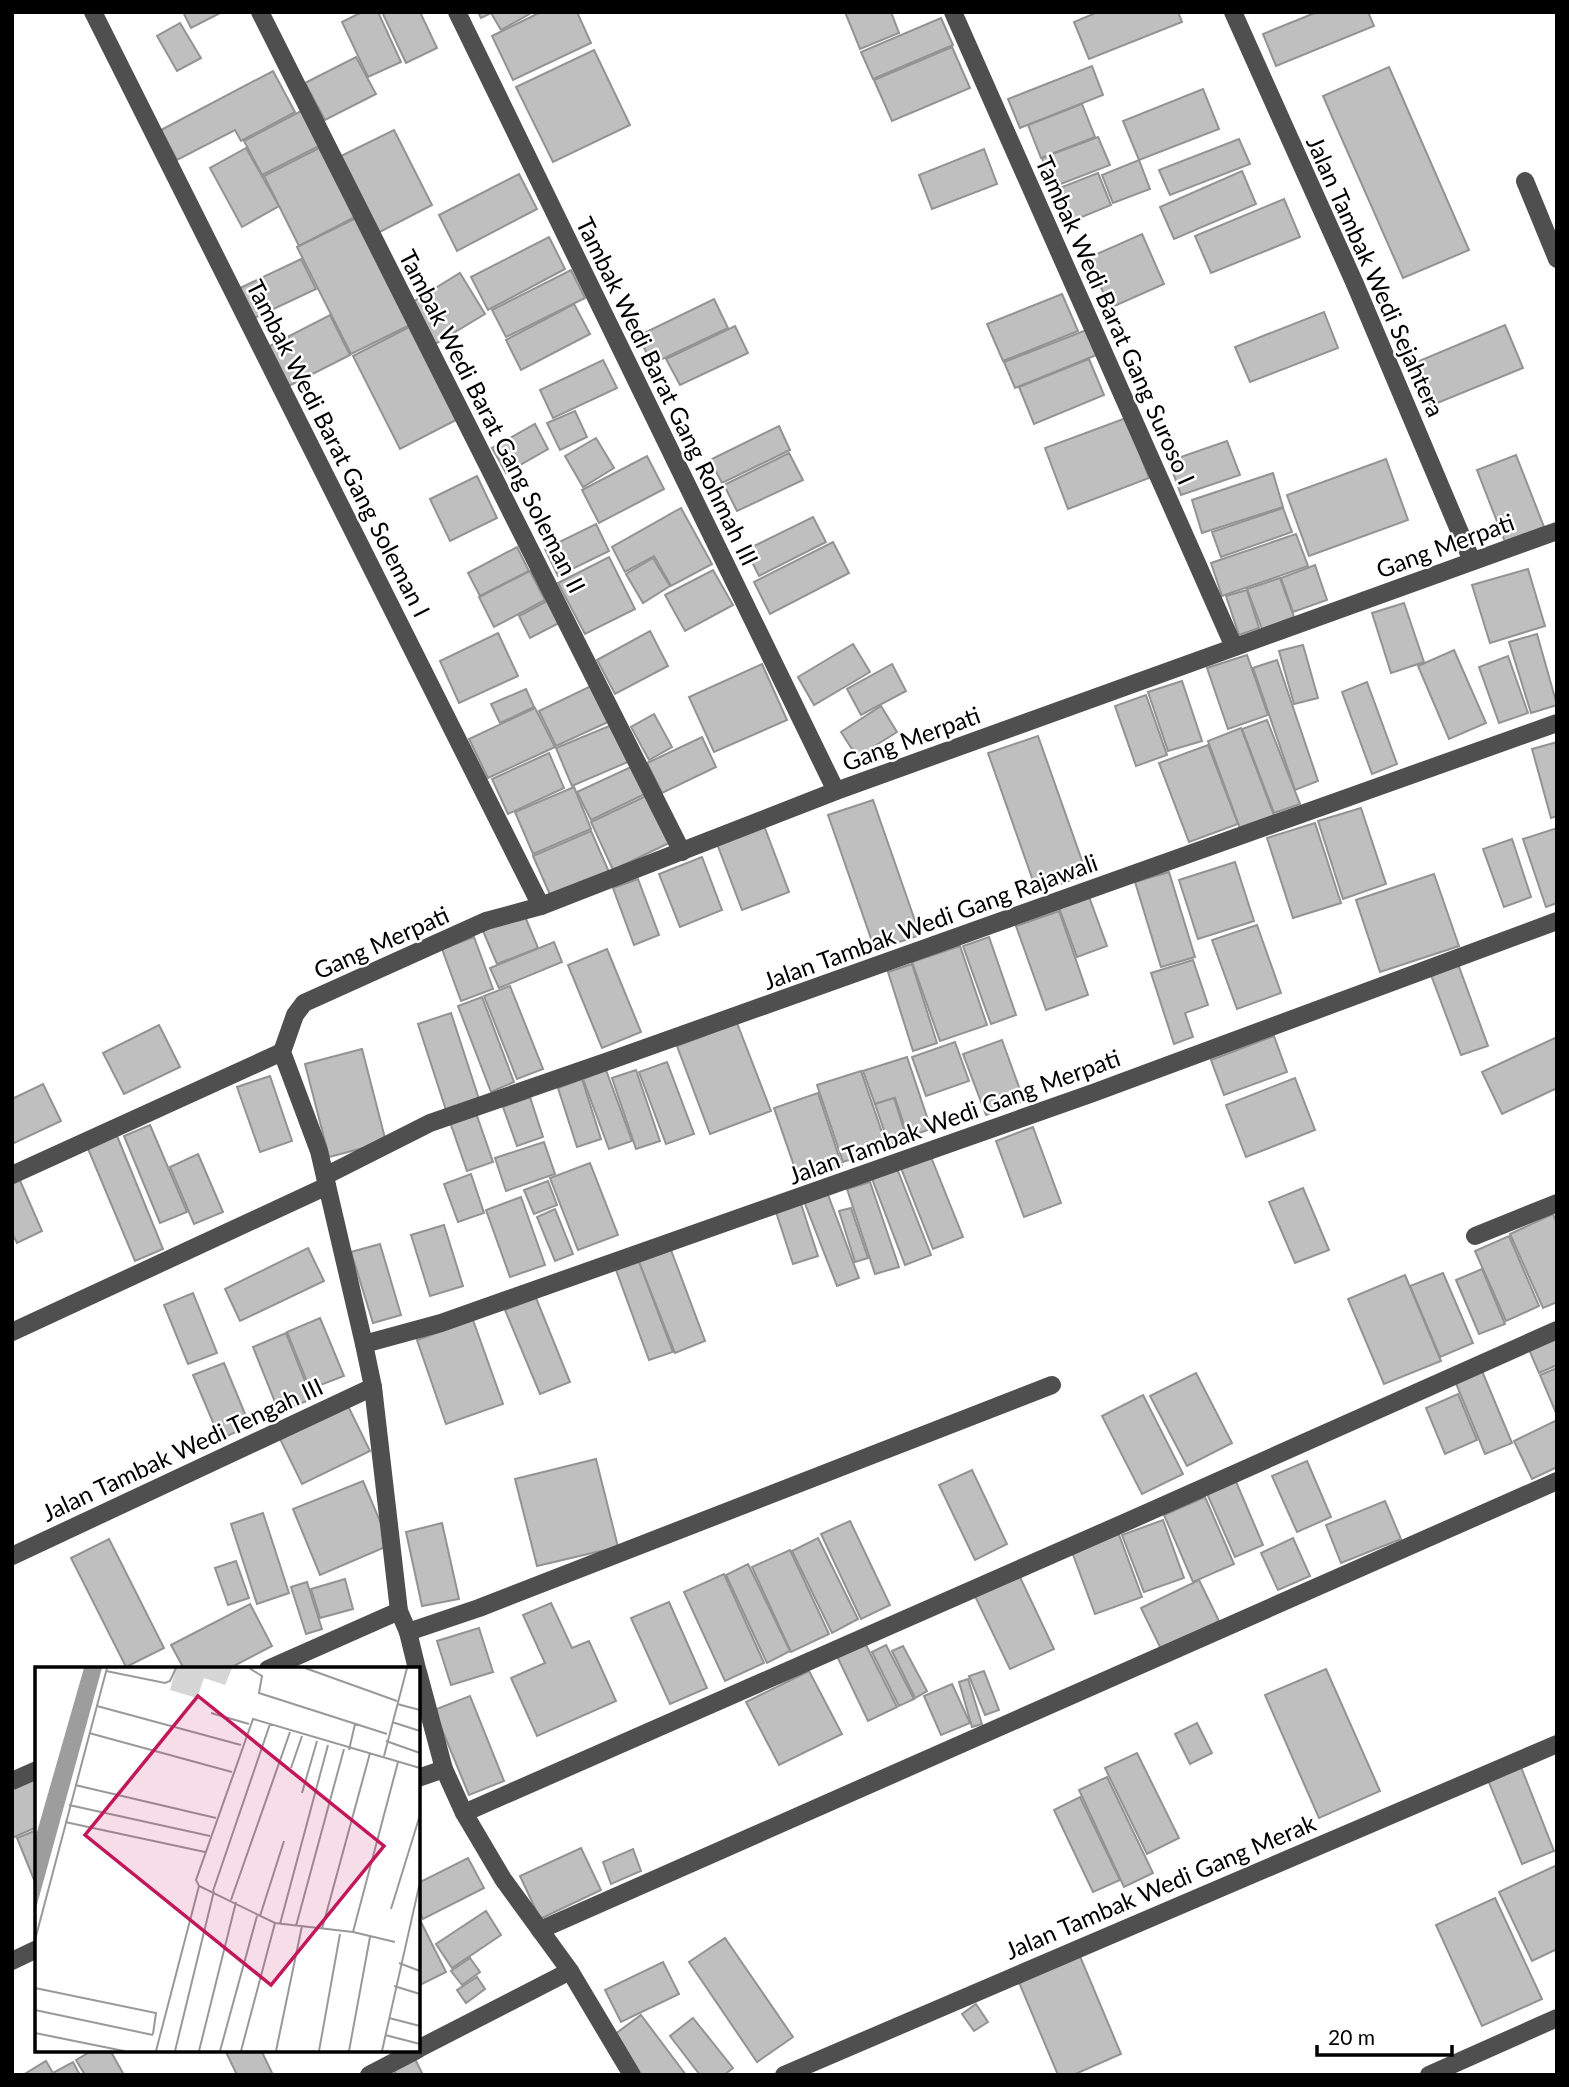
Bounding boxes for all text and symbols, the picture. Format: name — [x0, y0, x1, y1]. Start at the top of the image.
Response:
street label: Jalan Tambak Wedi Sejahtera — [1301, 131, 1451, 421]
street label: Tambak Wedi Barat Gang Suroso I — [1030, 151, 1202, 489]
street label: Tambak Wedi Barat Gang Rohmah III — [571, 212, 765, 570]
street label: Tambak Wedi Barat Gang Soleman II — [394, 245, 592, 597]
street label: Tambak Wedi Barat Gang Soleman I — [241, 275, 437, 621]
street label: Gang Merpati — [1372, 507, 1518, 583]
street label: Gang Merpati — [838, 700, 984, 776]
street label: Jalan Tambak Wedi Gang Rajawali — [759, 847, 1101, 995]
street label: Gang Merpati — [309, 899, 453, 985]
street label: Jalan Tambak Wedi Gang Merpati — [784, 1042, 1124, 1190]
street label: Jalan Tambak Wedi Tengah III — [37, 1371, 327, 1527]
inset map — [35, 1667, 420, 2052]
street label: Jalan Tambak Wedi Gang Merak — [1000, 1807, 1320, 1965]
scale bar — [1317, 2014, 1452, 2058]
text: 20 m — [1328, 2024, 1375, 2049]

